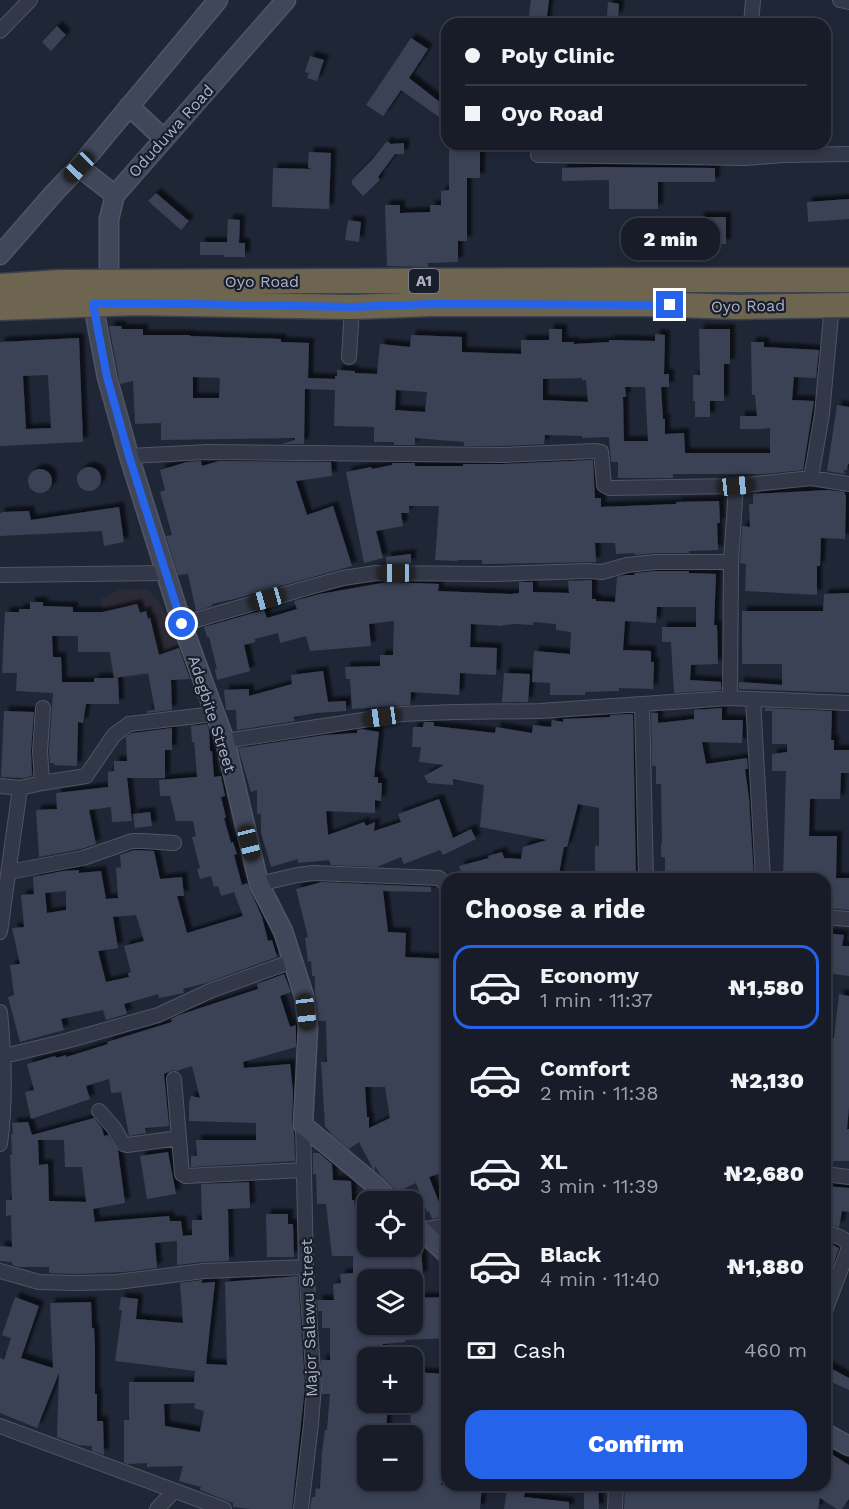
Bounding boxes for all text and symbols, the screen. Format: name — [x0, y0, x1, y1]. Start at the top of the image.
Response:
text: Poly Clinic — [501, 43, 615, 68]
street label: Oduduwa Road — [124, 81, 218, 181]
text: Oyo Road — [501, 101, 603, 126]
car — [60, 148, 98, 186]
callout: 2 min — [620, 218, 720, 260]
text: 2 min — [643, 227, 698, 251]
road number: A1 — [409, 269, 439, 293]
street label: Oyo Road — [225, 272, 299, 291]
route end — [656, 291, 683, 318]
street label: Oyo Road — [711, 296, 785, 316]
car — [717, 475, 755, 497]
car — [378, 564, 414, 582]
car — [247, 585, 287, 613]
route start — [168, 610, 195, 637]
street label: Adegbite Street — [184, 653, 240, 775]
car — [363, 706, 401, 728]
car — [236, 823, 262, 863]
text: Choose a ride — [465, 893, 645, 925]
icon: car — [468, 960, 522, 1014]
text: Economy — [540, 963, 639, 988]
text: ₦1,580 — [728, 975, 804, 1000]
text: 1 min · 11:37 — [540, 988, 653, 1012]
car — [295, 993, 317, 1031]
icon: car — [468, 1053, 522, 1107]
text: Comfort — [540, 1056, 630, 1081]
text: ₦2,130 — [730, 1068, 804, 1093]
text: 2 min · 11:38 — [540, 1081, 659, 1105]
icon: car — [468, 1146, 522, 1200]
text: XL — [540, 1149, 568, 1174]
text: ₦2,680 — [724, 1161, 804, 1186]
text: 3 min · 11:39 — [540, 1174, 659, 1198]
map controls — [357, 1191, 423, 1491]
button: locate — [357, 1191, 423, 1257]
street label: Major Salawu Street — [297, 1238, 321, 1397]
icon: car — [468, 1239, 522, 1293]
text: Black — [540, 1242, 601, 1267]
text: ₦1,880 — [727, 1254, 804, 1279]
text: 4 min · 11:40 — [540, 1267, 660, 1291]
button: layers — [357, 1269, 423, 1335]
icon: cash — [465, 1334, 498, 1367]
text: Cash — [513, 1338, 566, 1363]
text: 460 m — [744, 1338, 807, 1362]
button: + — [357, 1347, 423, 1413]
button: Confirm — [465, 1410, 807, 1479]
button: − — [357, 1425, 423, 1491]

